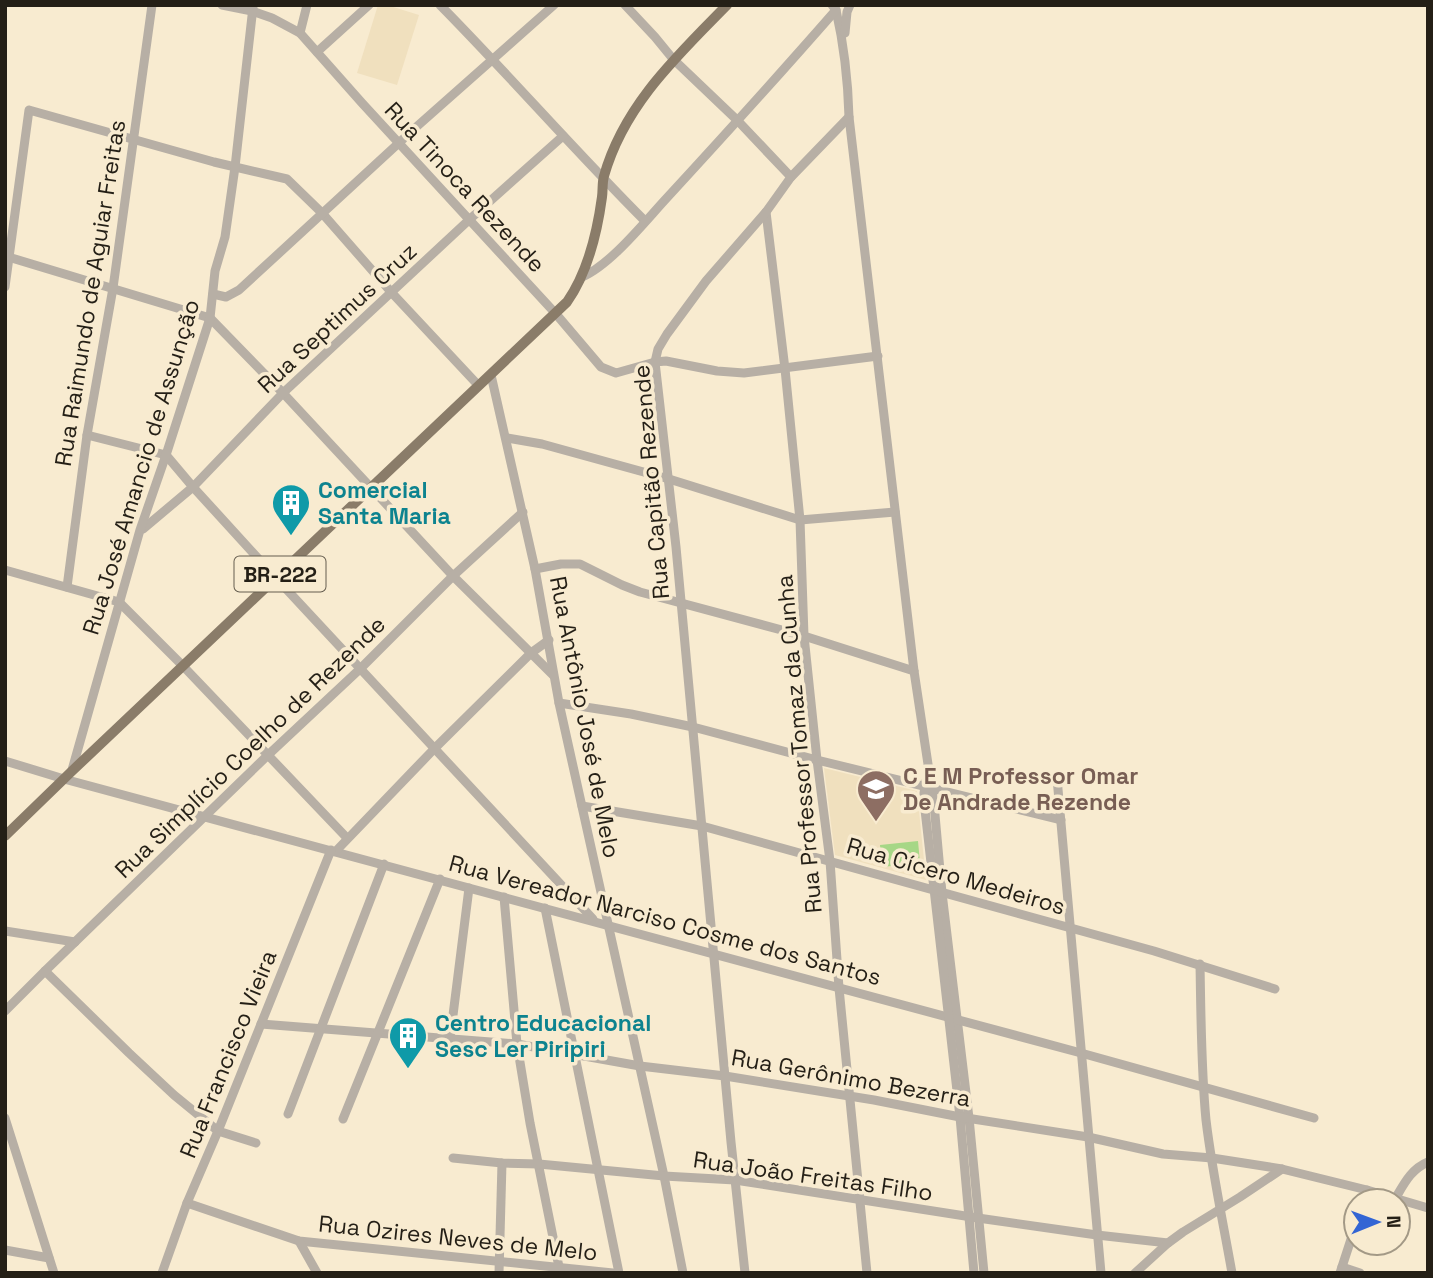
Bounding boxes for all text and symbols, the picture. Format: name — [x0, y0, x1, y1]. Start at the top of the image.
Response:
street label: Rua Tinoca Rezende — [378, 95, 552, 279]
street label: Rua Raimundo de Aguiar Freitas — [48, 118, 132, 468]
street label: Rua Septimus Cruz — [251, 236, 423, 400]
street label: Rua José Amancio de Assunção — [76, 296, 206, 638]
street label: Rua Capitão Rezende — [626, 364, 676, 600]
place label: Comercial Santa Maria — [318, 475, 451, 531]
building icon: Comercial Santa Maria — [270, 482, 312, 537]
road number: BR-222 — [234, 556, 326, 592]
street label: Rua Antônio José de Melo — [543, 573, 627, 861]
street label: Rua Professor Tomaz da Cunha — [769, 573, 829, 915]
street label: Rua Simplício Coelho de Rezende — [108, 609, 392, 885]
place label: C E M Professor Omar De Andrade Rezende — [903, 761, 1138, 817]
school or university icon: C E M Professor Omar De Andrade Rezende — [855, 768, 897, 823]
street label: Rua Cícero Medeiros — [843, 830, 1069, 922]
street label: Rua Vereador Narciso Cosme dos Santos — [446, 848, 884, 992]
street label: Rua Francisco Vieira — [173, 946, 283, 1162]
place label: Centro Educacional Sesc Ler Piripiri — [435, 1008, 651, 1064]
building icon: Centro Educacional Sesc Ler Piripiri — [387, 1015, 429, 1070]
street label: Rua Gerônimo Bezerra — [729, 1042, 973, 1114]
street label: Rua João Freitas Filho — [691, 1144, 935, 1208]
north arrow — [1342, 1187, 1412, 1257]
street label: Rua Ozires Neves de Melo — [317, 1208, 599, 1268]
text: N — [1381, 1215, 1406, 1228]

